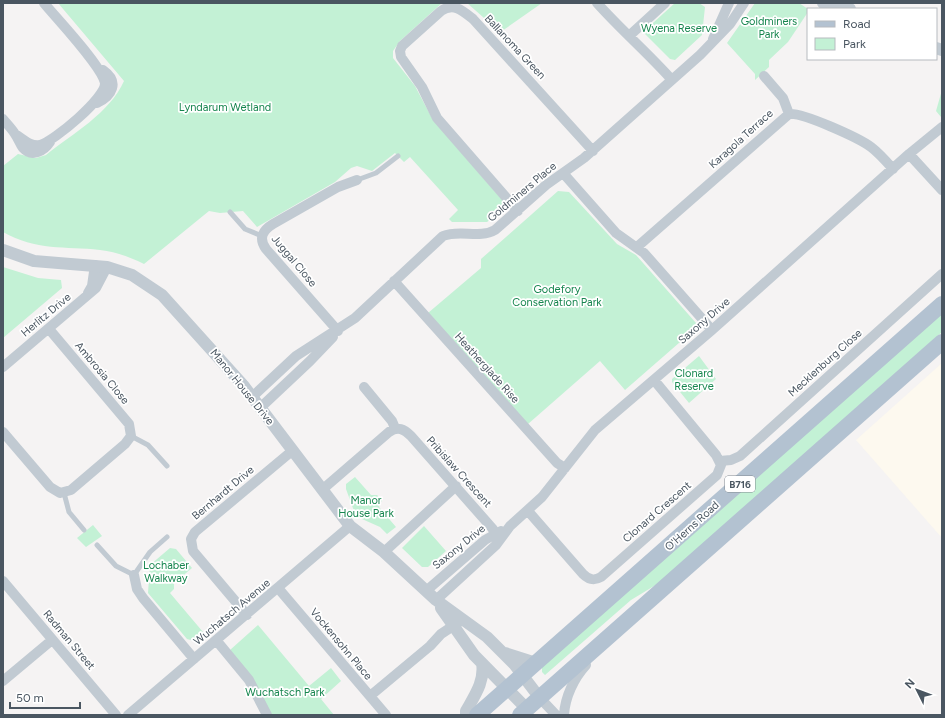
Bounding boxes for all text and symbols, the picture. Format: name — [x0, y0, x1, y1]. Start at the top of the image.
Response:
legend — [807, 8, 937, 60]
street label: Ballanoma Green — [482, 12, 548, 82]
park label: Goldminers Park — [741, 15, 797, 41]
text: Road — [843, 17, 871, 31]
park label: Wyena Reserve — [641, 22, 717, 35]
text: Park — [843, 37, 866, 51]
park label: Lyndarum Wetland — [179, 101, 271, 114]
street label: Karagola Terrace — [706, 107, 776, 171]
street label: Goldminers Place — [485, 160, 559, 224]
street label: Juggal Close — [269, 233, 319, 289]
park label: Godefory Conservation Park — [512, 283, 602, 309]
street label: Herlitz Drive — [19, 291, 73, 339]
street label: Saxony Drive — [676, 295, 732, 347]
street label: Mecklenburg Close — [786, 327, 864, 399]
street label: Heatherglade Rise — [452, 330, 522, 406]
street label: Ambrosia Close — [72, 339, 132, 407]
street label: Manor House Drive — [207, 346, 277, 428]
park label: Clonard Reserve — [674, 367, 714, 393]
street label: Pribislaw Crescent — [424, 434, 494, 510]
street label: Bernhardt Drive — [189, 463, 257, 523]
road number: B716 — [725, 476, 755, 492]
street label: Clonard Crescent — [620, 479, 694, 545]
park label: Manor House Park — [338, 494, 394, 520]
street label: O'Herns Road — [662, 498, 722, 554]
street label: Saxony Drive — [430, 522, 488, 572]
park label: Lochaber Walkway — [143, 559, 189, 585]
street label: Wuchatsch Avenue — [191, 576, 273, 648]
street label: Vockensohn Place — [307, 605, 375, 683]
street label: Radman Street — [40, 608, 98, 672]
north arrow — [897, 670, 937, 710]
text: N — [902, 676, 918, 691]
scale bar — [10, 684, 80, 710]
park label: Wuchatsch Park — [245, 686, 325, 699]
text: 50 m — [16, 691, 44, 705]

